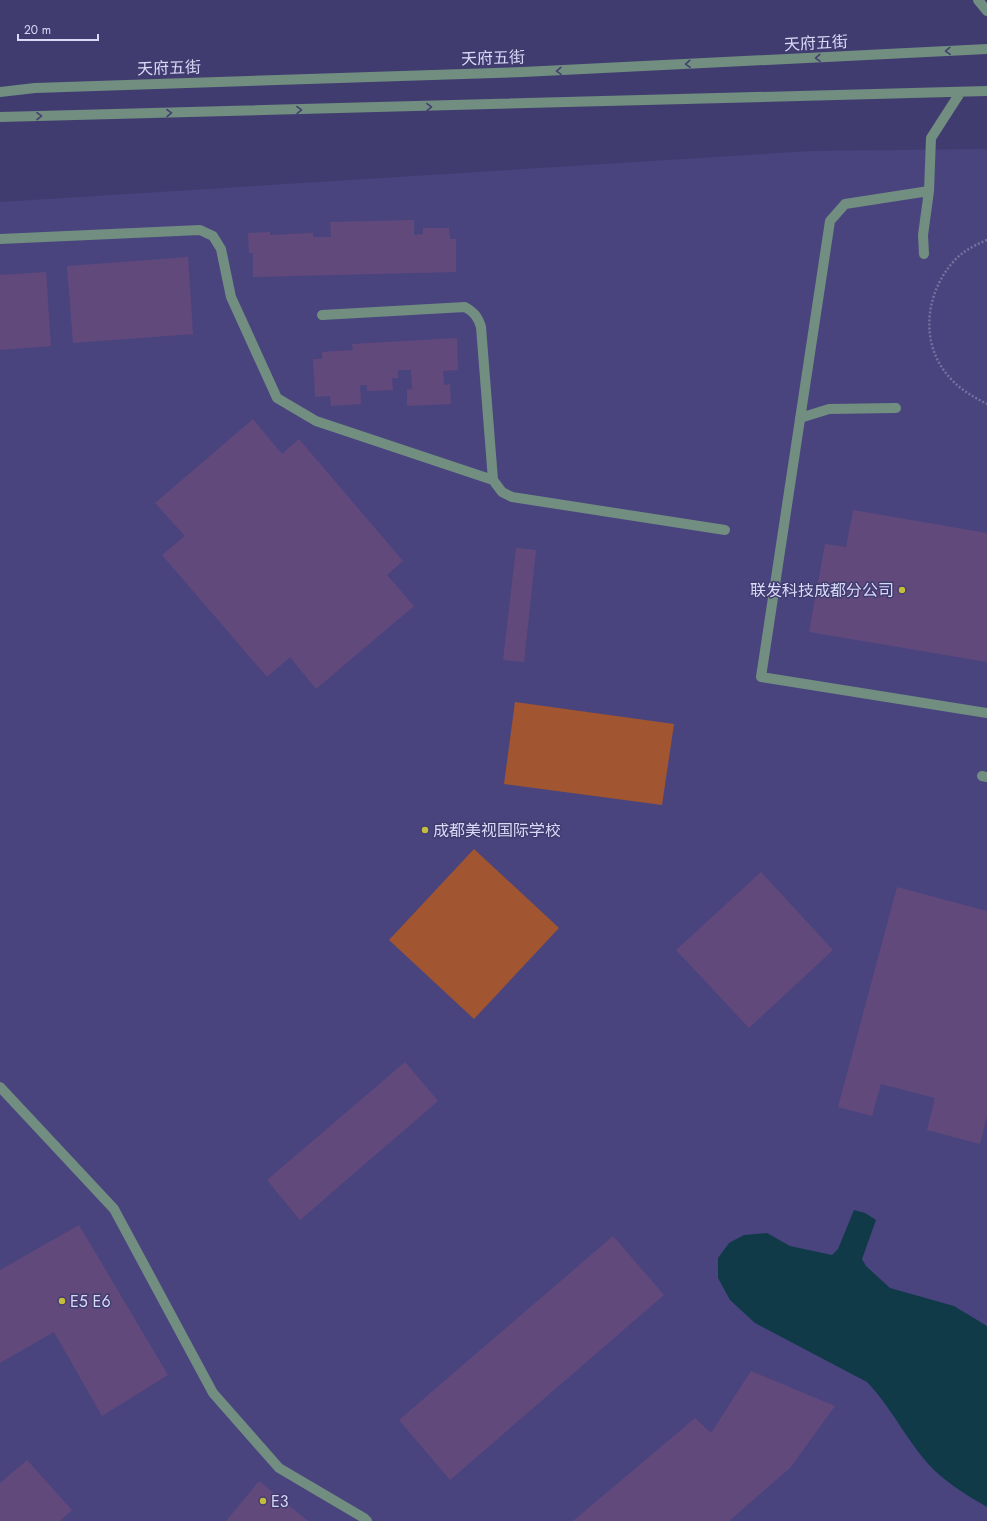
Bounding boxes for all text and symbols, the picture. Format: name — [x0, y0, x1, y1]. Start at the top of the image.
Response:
scale bar — [18, 16, 98, 42]
text: 20 m — [24, 21, 51, 39]
street label: 天府五街 — [783, 30, 849, 56]
street label: 天府五街 — [461, 45, 525, 71]
one-way arrow — [945, 47, 951, 56]
one-way arrow — [815, 54, 821, 62]
street label: 天府五街 — [137, 55, 201, 81]
one-way arrow — [685, 60, 691, 69]
one-way arrow — [556, 66, 562, 75]
one-way arrow — [426, 102, 432, 111]
one-way arrow — [296, 106, 302, 114]
one-way arrow — [166, 109, 172, 117]
one-way arrow — [36, 112, 42, 121]
place label: 联发科技成都分公司 — [750, 579, 894, 602]
marker: 联发科技成都分公司 — [897, 585, 907, 595]
place label: 成都美视国际学校 — [433, 819, 561, 842]
marker: 成都美视国际学校 — [420, 825, 430, 835]
place label: E5 E6 — [70, 1290, 111, 1313]
marker: E5 E6 — [57, 1296, 67, 1306]
place label: E3 — [271, 1490, 289, 1513]
marker: E3 — [258, 1496, 268, 1506]

